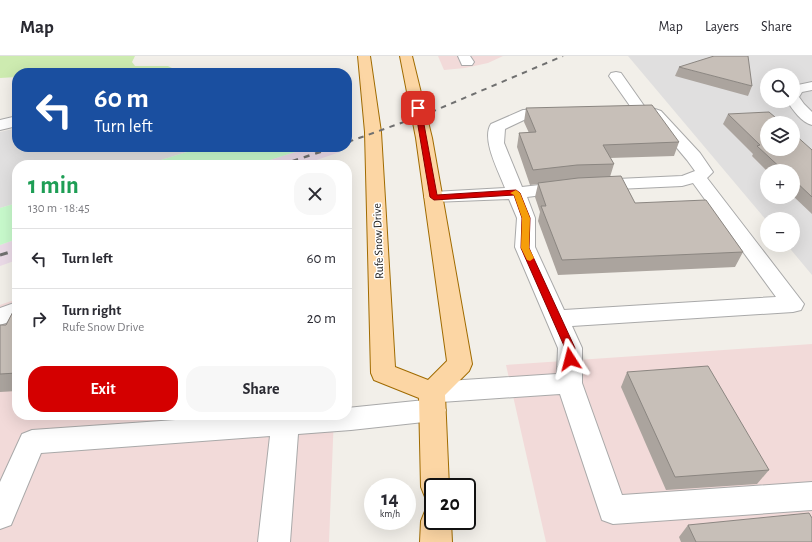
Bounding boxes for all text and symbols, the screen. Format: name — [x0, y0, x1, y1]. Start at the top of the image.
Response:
text: Map — [20, 18, 54, 37]
text: Map — [658, 20, 683, 34]
text: Layers — [705, 20, 739, 34]
text: Share — [761, 20, 792, 34]
map controls — [760, 68, 800, 252]
button: search — [760, 68, 800, 108]
icon: left — [28, 84, 80, 136]
text: 60 m — [94, 85, 149, 113]
pin — [401, 91, 435, 125]
icon: arrive — [407, 97, 429, 119]
button: layers — [760, 116, 800, 156]
text: Turn left — [94, 118, 153, 136]
button: + — [760, 164, 800, 204]
button: close — [294, 173, 336, 215]
text: 1 min — [28, 174, 79, 198]
text: 130 m · 18:45 — [28, 202, 90, 215]
street label: Rufe Snow Drive — [371, 203, 385, 279]
button: − — [760, 212, 800, 252]
icon: left — [28, 248, 50, 270]
text: Turn left — [62, 251, 113, 266]
text: 60 m — [307, 251, 336, 266]
text: Turn right — [62, 303, 121, 318]
icon: right — [28, 308, 50, 330]
text: 20 m — [307, 311, 336, 326]
text: Rufe Snow Drive — [62, 321, 144, 334]
position arrow — [549, 338, 591, 380]
button: Exit — [28, 366, 178, 412]
button: Share — [186, 366, 336, 412]
speed limit sign: 20 — [424, 478, 476, 530]
text: 14 — [381, 489, 399, 509]
text: km/h — [380, 509, 400, 519]

